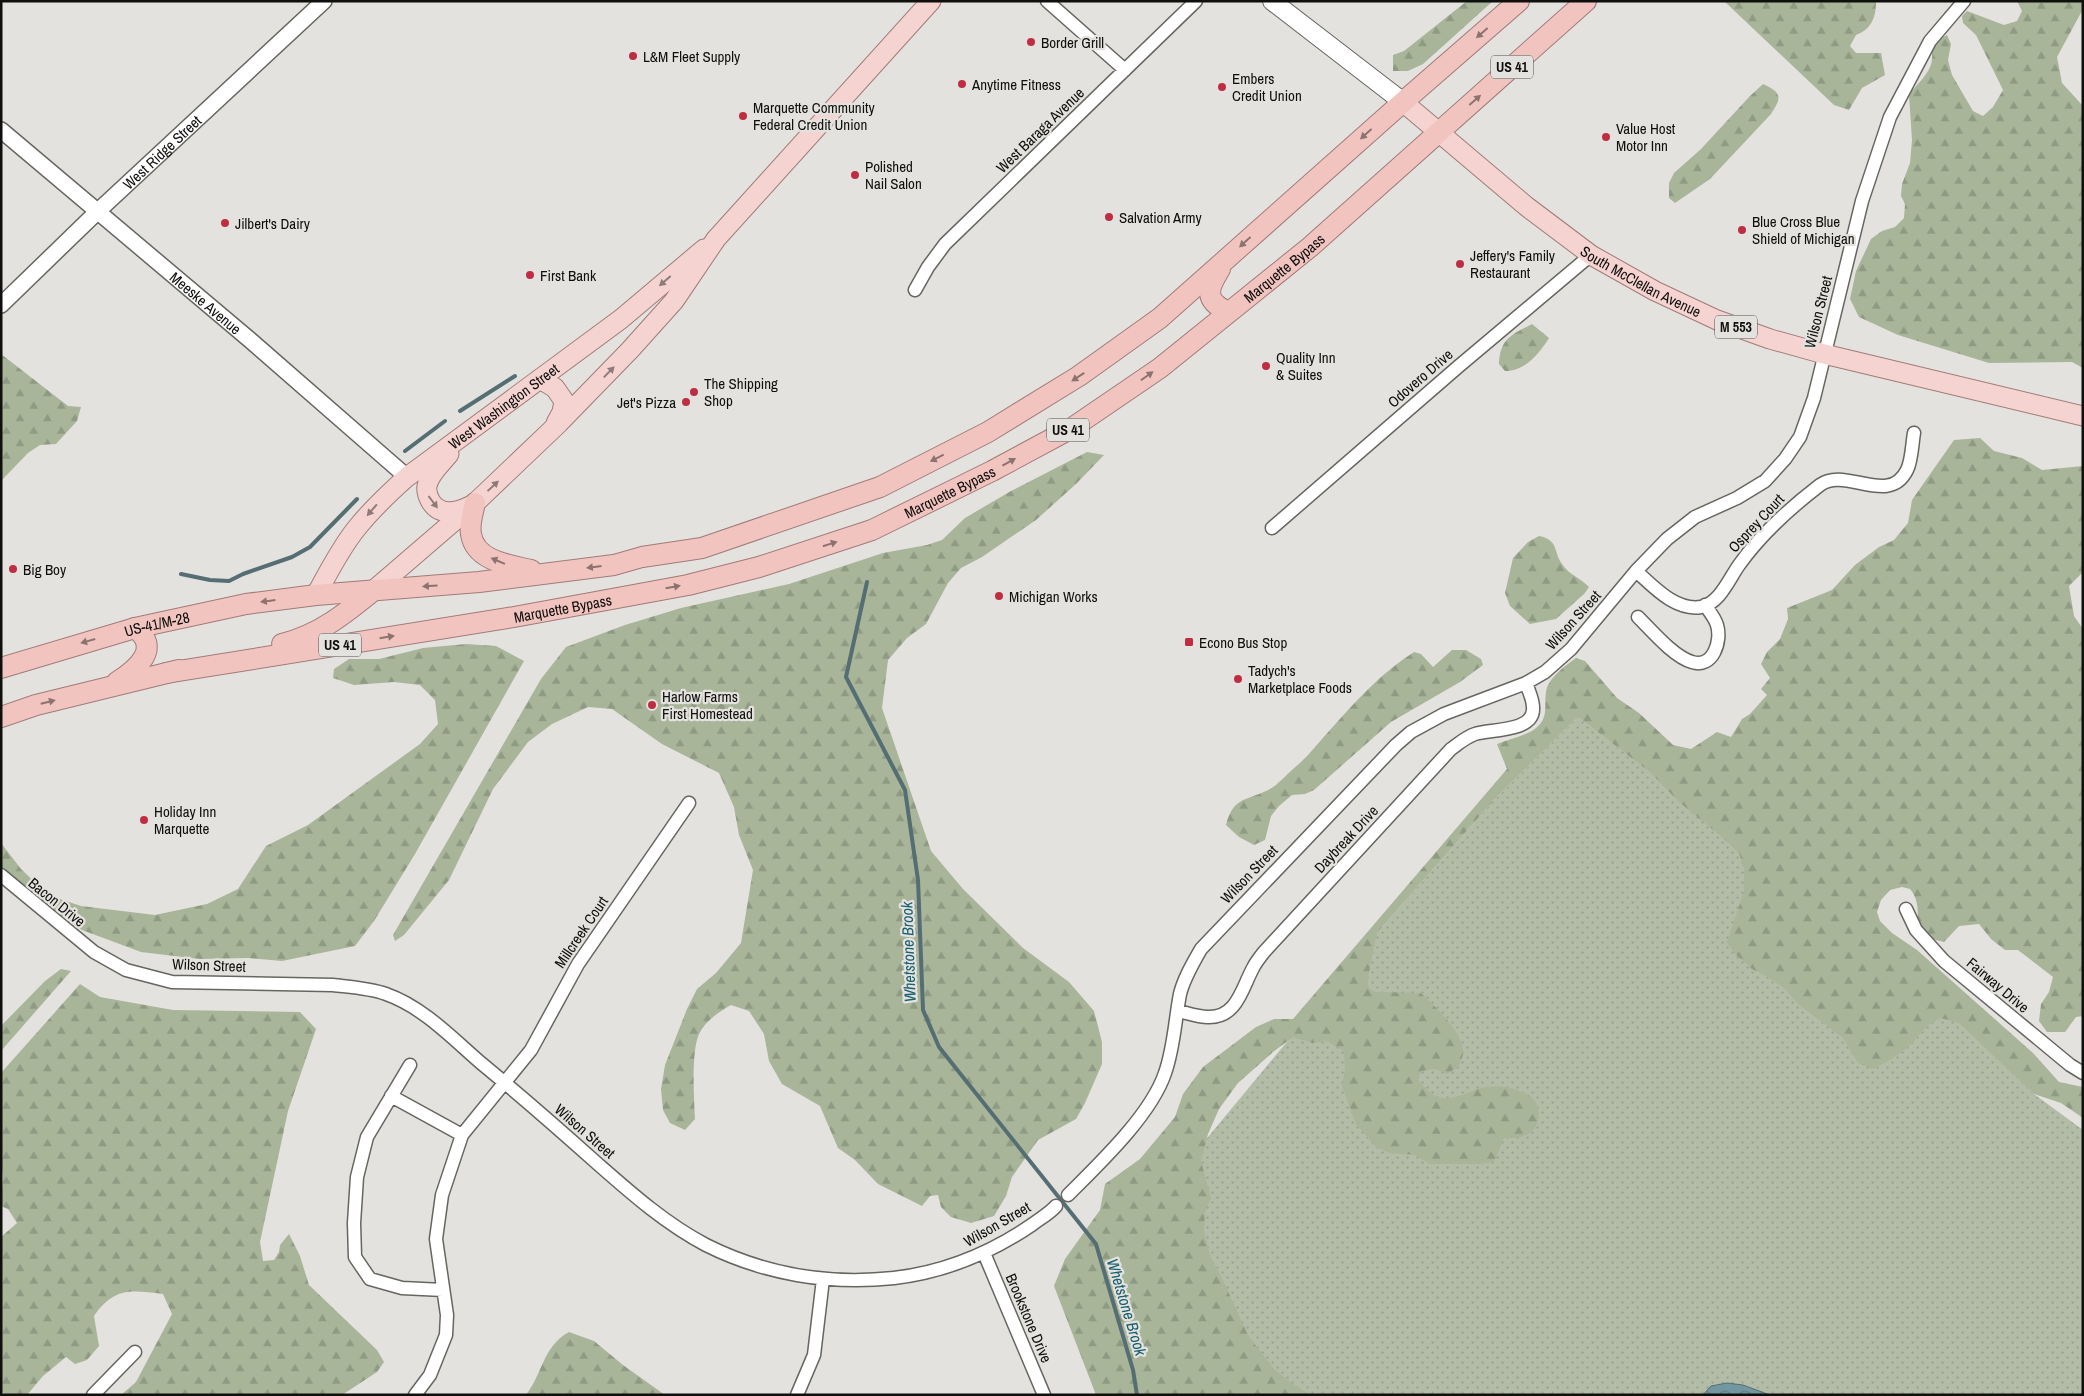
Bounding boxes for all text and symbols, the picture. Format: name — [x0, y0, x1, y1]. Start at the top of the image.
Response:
one-way arrow — [1477, 27, 1489, 39]
place label: Border Grill — [1041, 32, 1104, 53]
marker: Border Grill — [1025, 36, 1037, 48]
place label: L&M Fleet Supply — [643, 46, 741, 67]
marker: L&M Fleet Supply — [627, 50, 639, 62]
road number: US 41 — [1491, 56, 1533, 78]
place label: Embers Credit Union — [1232, 68, 1302, 106]
place label: Anytime Fitness — [971, 74, 1061, 95]
marker: Anytime Fitness — [956, 78, 968, 90]
marker: Embers Credit Union — [1216, 81, 1228, 93]
street label: West Baraga Avenue — [991, 82, 1089, 178]
one-way arrow — [1468, 94, 1481, 105]
place label: Marquette Community Federal Credit Union — [753, 97, 876, 135]
street label: West Ridge Street — [118, 110, 206, 194]
marker: Marquette Community Federal Credit Union — [737, 110, 749, 122]
place label: Value Host Motor Inn — [1616, 118, 1676, 156]
one-way arrow — [1361, 128, 1373, 140]
marker: Value Host Motor Inn — [1600, 131, 1612, 143]
place label: Polished Nail Salon — [865, 156, 922, 194]
marker: Polished Nail Salon — [849, 169, 861, 181]
place label: Salvation Army — [1119, 207, 1203, 228]
marker: Salvation Army — [1103, 211, 1115, 223]
place label: Blue Cross Blue Shield of Michigan — [1752, 211, 1855, 249]
place label: Jilbert's Dairy — [235, 213, 311, 234]
marker: Jilbert's Dairy — [219, 217, 231, 229]
marker: Blue Cross Blue Shield of Michigan — [1736, 224, 1748, 236]
street label: Marquette Bypass — [1239, 228, 1329, 307]
one-way arrow — [1240, 236, 1252, 248]
street label: South McClellan Avenue — [1576, 240, 1705, 322]
place label: Jeffery's Family Restaurant — [1470, 245, 1556, 283]
marker: Jeffery's Family Restaurant — [1454, 258, 1466, 270]
place label: First Bank — [540, 265, 597, 286]
street label: Meeske Avenue — [166, 267, 246, 339]
marker: First Bank — [524, 269, 536, 281]
street label: Wilson Street — [1799, 273, 1837, 350]
one-way arrow — [659, 275, 671, 287]
road number: M 553 — [1715, 316, 1757, 338]
street label: Odovero Drive — [1383, 344, 1457, 412]
place label: Quality Inn & Suites — [1276, 347, 1336, 385]
street label: West Washington Street — [444, 358, 563, 454]
marker: Quality Inn & Suites — [1260, 360, 1272, 372]
one-way arrow — [603, 367, 615, 379]
one-way arrow — [1140, 371, 1154, 381]
one-way arrow — [1071, 372, 1084, 382]
place label: The Shipping Shop — [704, 373, 778, 411]
marker: The Shipping Shop — [688, 386, 700, 398]
place label: Jet's Pizza — [617, 392, 676, 413]
marker: Jet's Pizza — [680, 396, 692, 408]
road number: US 41 — [1047, 418, 1089, 442]
one-way arrow — [930, 454, 945, 462]
one-way arrow — [1002, 458, 1017, 466]
street label: Marquette Bypass — [900, 461, 999, 523]
one-way arrow — [487, 480, 499, 492]
street label: Osprey Court — [1723, 489, 1789, 557]
one-way arrow — [427, 495, 438, 508]
one-way arrow — [366, 504, 378, 516]
one-way arrow — [822, 539, 837, 547]
one-way arrow — [490, 557, 505, 565]
place label: Big Boy — [23, 559, 67, 580]
marker: Big Boy — [7, 563, 19, 575]
one-way arrow — [586, 563, 602, 571]
one-way arrow — [422, 582, 438, 590]
one-way arrow — [666, 583, 682, 591]
street label: Wilson Street — [1540, 585, 1606, 654]
place label: Michigan Works — [1009, 586, 1098, 607]
street label: Marquette Bypass — [512, 589, 613, 627]
marker: Michigan Works — [993, 590, 1005, 602]
one-way arrow — [259, 597, 275, 605]
street label: US-41/M-28 — [121, 606, 191, 641]
one-way arrow — [379, 632, 395, 640]
place label: Econo Bus Stop — [1199, 632, 1287, 653]
road number: US 41 — [319, 634, 361, 656]
marker: Econo Bus Stop — [1183, 636, 1195, 648]
one-way arrow — [80, 637, 96, 645]
place label: Tadych's Marketplace Foods — [1248, 660, 1352, 698]
marker: Tadych's Marketplace Foods — [1232, 673, 1244, 685]
place label: Harlow Farms First Homestead — [662, 686, 753, 724]
one-way arrow — [40, 698, 55, 706]
marker: Harlow Farms First Homestead — [646, 699, 658, 711]
street label: Daybreak Drive — [1309, 800, 1383, 877]
place label: Holiday Inn Marquette — [154, 801, 216, 839]
marker: Holiday Inn Marquette — [138, 814, 150, 826]
street label: Wilson Street — [1216, 840, 1283, 908]
street label: Bacon Drive — [24, 873, 90, 932]
street label: Millcreek Court — [549, 891, 613, 972]
water label: Whetstone Brook — [895, 901, 921, 1003]
street label: Wilson Street — [172, 953, 247, 977]
street label: Fairway Drive — [1962, 953, 2034, 1018]
street label: Wilson Street — [550, 1099, 620, 1164]
street label: Wilson Street — [960, 1196, 1035, 1252]
water label: Whetstone Brook — [1102, 1256, 1152, 1359]
street label: Brookstone Drive — [1001, 1270, 1057, 1366]

